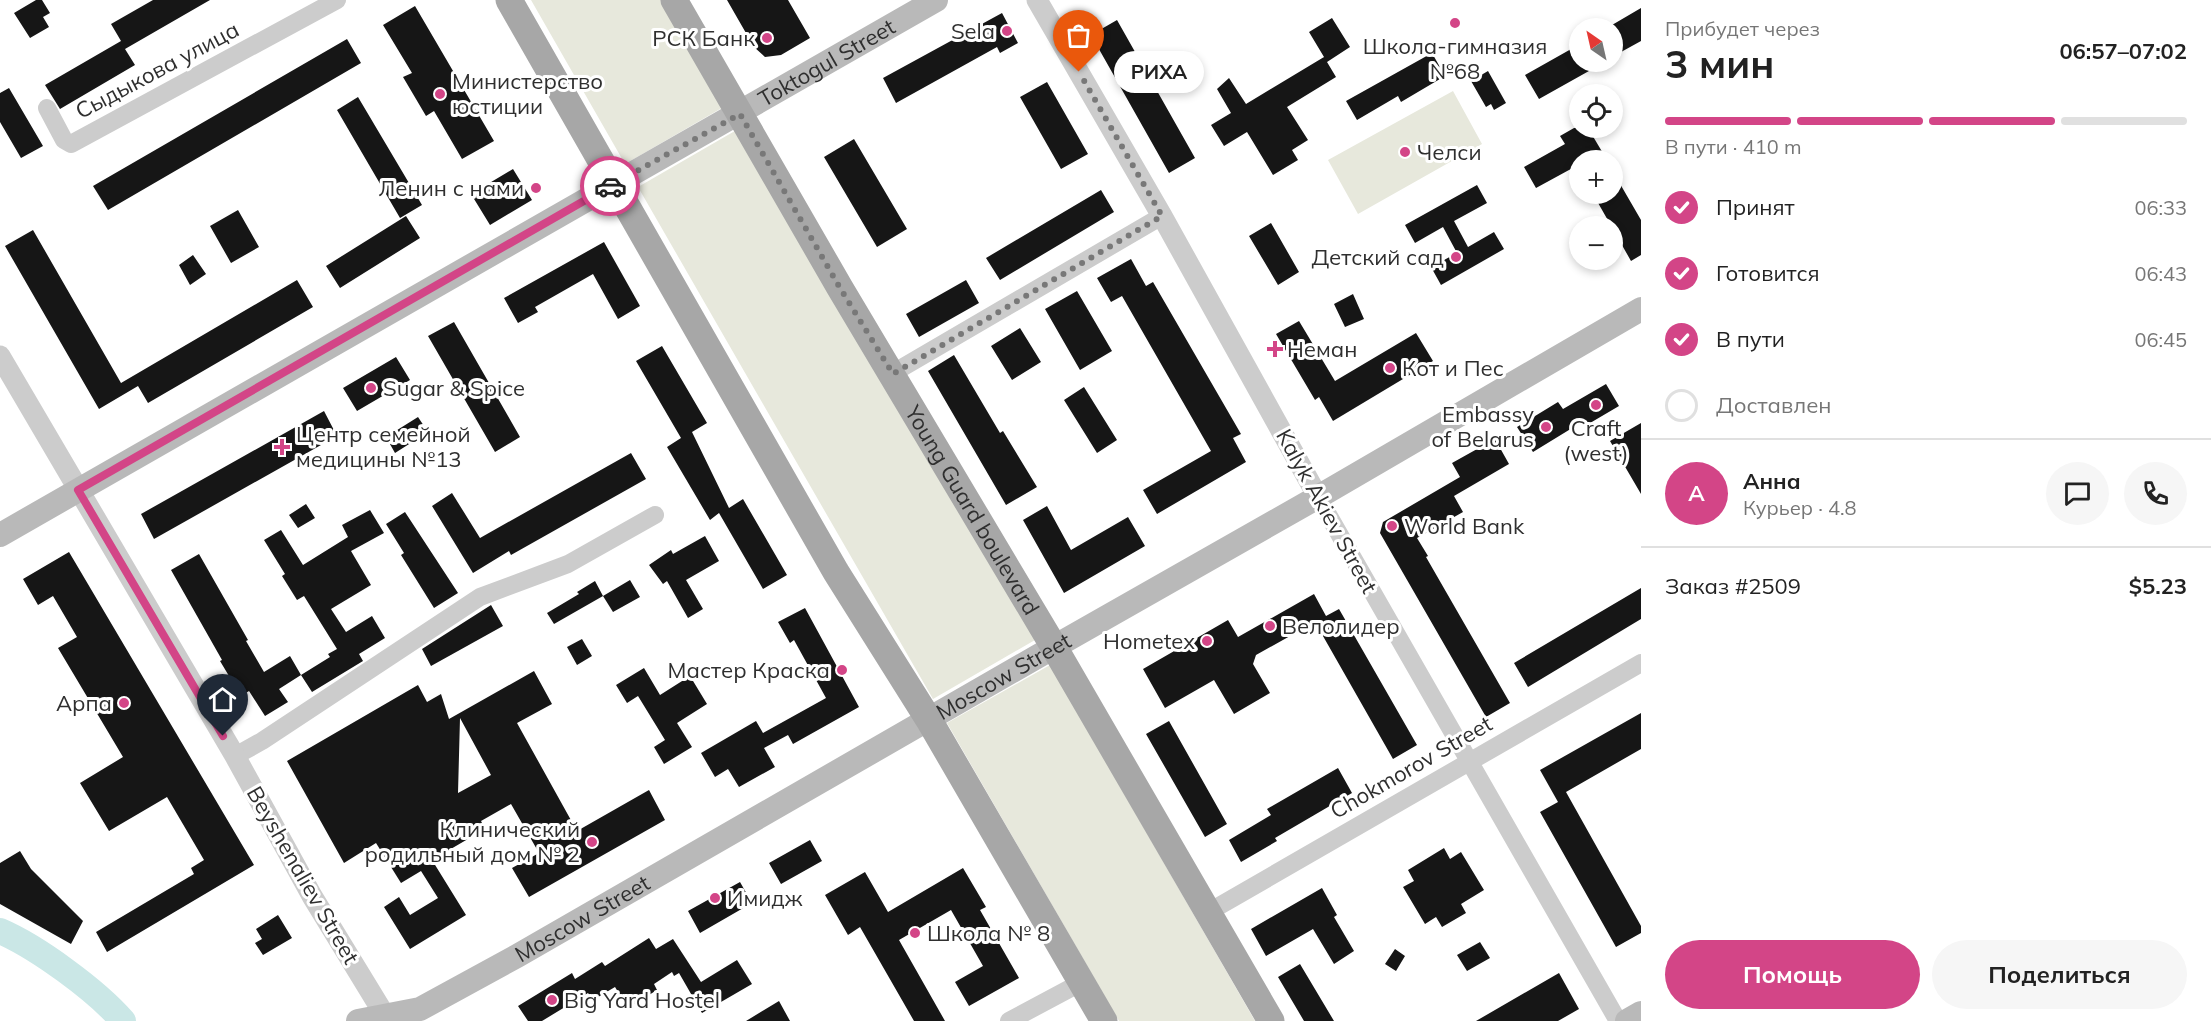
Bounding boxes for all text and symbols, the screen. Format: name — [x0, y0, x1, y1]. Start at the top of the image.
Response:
pin — [1053, 10, 1104, 72]
street label: Toktogul Street — [753, 12, 900, 113]
street label: Сыдыкова улица — [70, 15, 244, 125]
marker: Школа-гимназия №68 — [1448, 16, 1462, 30]
text: Прибудет через — [1665, 16, 1820, 41]
place label: Sela — [951, 17, 995, 45]
north arrow — [1569, 18, 1623, 72]
map controls — [1569, 18, 1623, 270]
icon: bag — [1062, 19, 1095, 52]
place label: РСК Банк — [652, 24, 755, 52]
marker: Sela — [1000, 24, 1014, 38]
marker: РСК Банк — [760, 31, 774, 45]
place label: Школа-гимназия №68 — [1363, 32, 1547, 85]
text: 06:57–07:02 — [2059, 37, 2187, 65]
text: 3 мин — [1665, 39, 1774, 88]
callout: РИХА — [1115, 51, 1205, 93]
text: РИХА — [1131, 59, 1187, 84]
place label: Министерство юстиции — [452, 67, 603, 120]
button: locate — [1569, 84, 1623, 138]
marker: Министерство юстиции — [433, 87, 447, 101]
text: В пути · 410 m — [1665, 134, 1801, 159]
place label: Челси — [1417, 138, 1482, 166]
marker: Челси — [1398, 145, 1412, 159]
button: + — [1569, 150, 1623, 204]
courier — [580, 156, 640, 216]
icon: car — [594, 170, 627, 203]
place label: Ленин с нами — [379, 174, 524, 202]
marker: Ленин с нами — [529, 181, 543, 195]
icon: check — [1665, 191, 1698, 224]
text: Принят — [1716, 193, 1795, 221]
text: 06:33 — [2134, 195, 2187, 220]
button: − — [1569, 216, 1623, 270]
place label: Детский сад — [1311, 243, 1444, 271]
marker: Детский сад — [1449, 250, 1463, 264]
icon: check — [1665, 257, 1698, 290]
text: Готовится — [1716, 259, 1820, 287]
text: 06:43 — [2134, 261, 2187, 286]
icon: check — [1665, 323, 1698, 356]
text: В пути — [1716, 325, 1785, 353]
text: 06:45 — [2134, 327, 2187, 352]
place label: Неман — [1287, 335, 1357, 363]
marker: Неман — [1268, 342, 1282, 356]
place label: Кот и Пес — [1402, 354, 1504, 382]
marker: Кот и Пес — [1383, 361, 1397, 375]
place label: Sugar & Spice — [383, 374, 525, 402]
marker: Sugar & Spice — [364, 381, 378, 395]
text: Доставлен — [1716, 391, 1832, 419]
marker: Craft (west) — [1589, 398, 1603, 412]
street label: Young Guard boulevard — [899, 399, 1046, 620]
place label: Embassy of Belarus — [1431, 400, 1534, 453]
place label: Craft (west) — [1563, 414, 1629, 467]
place label: Центр семейной медицины №13 — [296, 420, 471, 473]
marker: Embassy of Belarus — [1539, 420, 1553, 434]
street label: Kalyk Akiev Street — [1270, 424, 1384, 598]
marker: Центр семейной медицины №13 — [273, 438, 291, 456]
button: chat — [2046, 462, 2109, 525]
button: phone — [2124, 462, 2187, 525]
text: Анна — [1743, 467, 1801, 495]
text: А — [1688, 479, 1705, 507]
text: Курьер · 4.8 — [1743, 495, 1857, 520]
place label: World Bank — [1404, 512, 1525, 540]
marker: World Bank — [1385, 519, 1399, 533]
text: Заказ #2509 — [1665, 572, 1801, 600]
text: $5.23 — [2129, 572, 2187, 600]
place label: Велолидер — [1282, 612, 1400, 640]
marker: Велолидер — [1263, 619, 1277, 633]
street label: Moscow Street — [931, 626, 1076, 726]
place label: Hometex — [1103, 627, 1195, 655]
marker: Hometex — [1200, 634, 1214, 648]
place label: Мастер Краска — [668, 656, 830, 684]
marker: Мастер Краска — [835, 663, 849, 677]
pin — [197, 674, 248, 736]
icon: home — [206, 683, 239, 716]
place label: Арпа — [56, 689, 112, 717]
marker: Арпа — [117, 696, 131, 710]
street label: Chokmorov Street — [1325, 709, 1497, 825]
street label: Beyshenaliev Street — [241, 781, 365, 969]
place label: Клинический родильный дом № 2 — [364, 815, 580, 868]
marker: Клинический родильный дом № 2 — [585, 835, 599, 849]
street label: Moscow Street — [510, 868, 655, 968]
place label: Имидж — [727, 884, 803, 912]
marker: Имидж — [708, 891, 722, 905]
place label: Школа № 8 — [927, 919, 1050, 947]
marker: Школа № 8 — [908, 926, 922, 940]
button: Помощь — [1665, 940, 1920, 1009]
button: Поделиться — [1932, 940, 2187, 1009]
place label: Big Yard Hostel — [564, 986, 720, 1014]
marker: Big Yard Hostel — [545, 993, 559, 1007]

